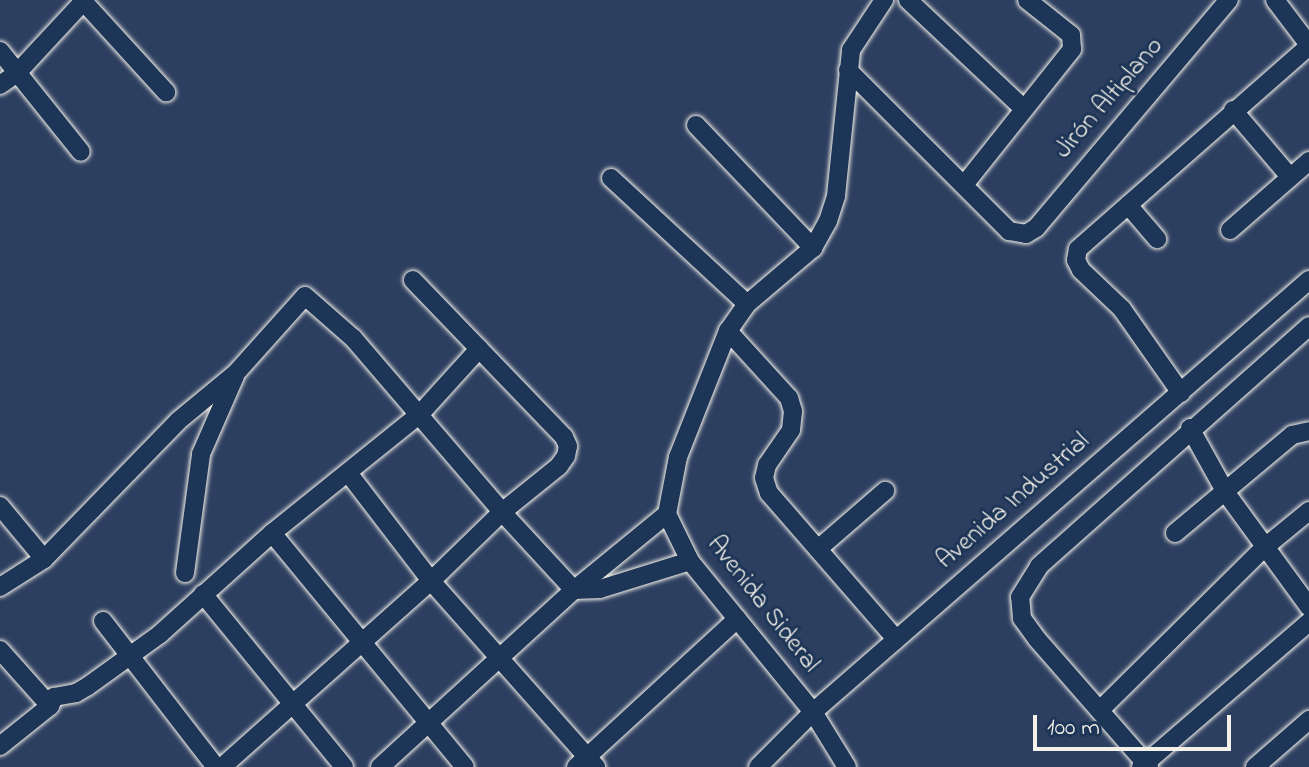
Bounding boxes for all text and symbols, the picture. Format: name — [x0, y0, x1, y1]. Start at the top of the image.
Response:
street label: Jirón Altiplano — [1049, 32, 1171, 166]
street label: Avenida Industrial — [931, 427, 1097, 577]
street label: Avenida Sideral — [699, 530, 825, 680]
scale bar — [1037, 699, 1235, 749]
text: 100 m — [1047, 711, 1100, 746]

